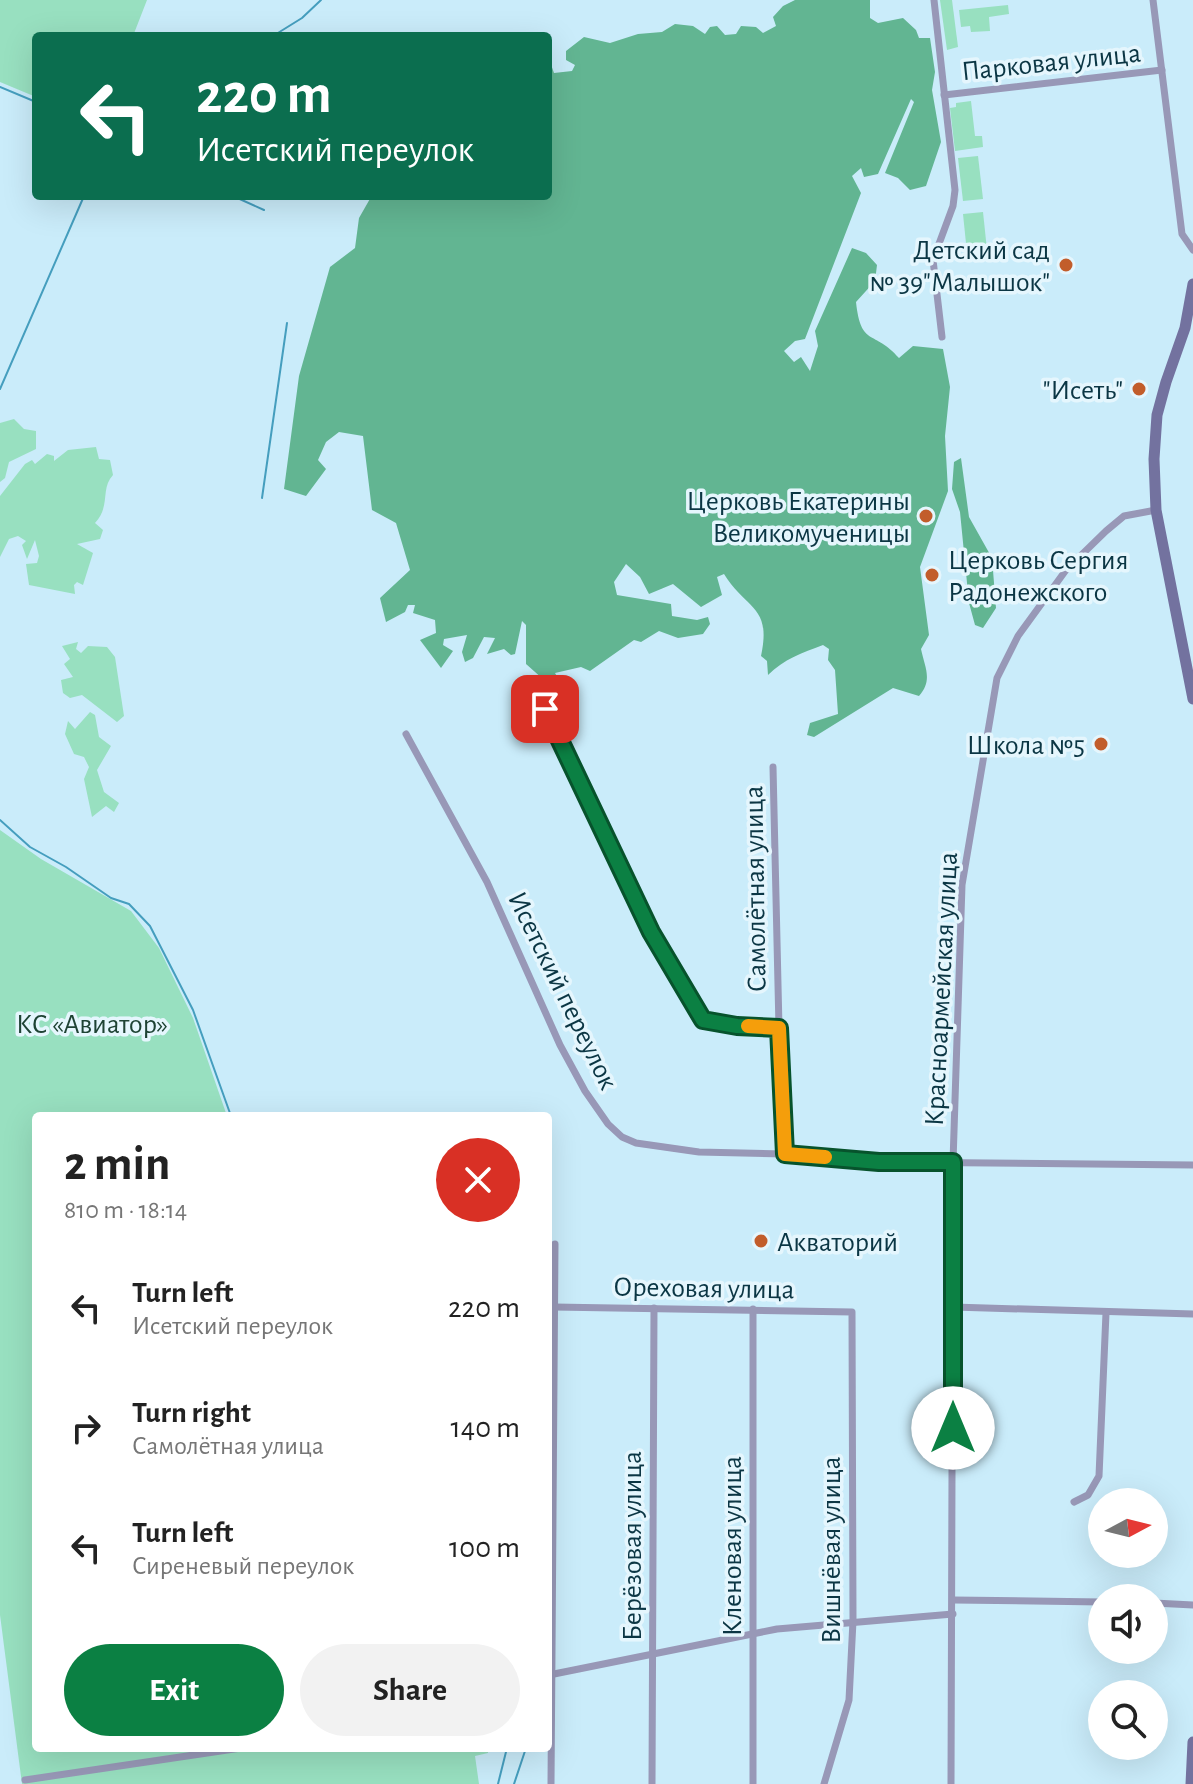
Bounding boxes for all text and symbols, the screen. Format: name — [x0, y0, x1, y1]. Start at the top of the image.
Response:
street label: Парковая улица — [960, 40, 1142, 86]
icon: left — [64, 64, 168, 168]
text: 220 m — [196, 67, 332, 123]
text: Исетский переулок — [196, 132, 474, 168]
place label: Детский сад № 39"Малышок" — [869, 237, 1050, 297]
marker: Детский сад № 39"Малышок" — [1057, 256, 1075, 274]
place label: "Исеть" — [1043, 377, 1123, 405]
marker: "Исеть" — [1130, 380, 1148, 398]
place label: Церковь Екатерины Великомученицы — [687, 488, 910, 548]
marker: Церковь Екатерины Великомученицы — [917, 507, 935, 525]
place label: Церковь Сергия Радонежского — [948, 547, 1128, 607]
marker: Церковь Сергия Радонежского — [923, 566, 941, 584]
pin — [511, 675, 579, 743]
icon: arrive — [523, 687, 567, 731]
place label: Школа №5 — [967, 732, 1085, 760]
marker: Школа №5 — [1092, 735, 1110, 753]
street label: Самолётная улица — [740, 785, 772, 992]
street label: Красноармейская улица — [921, 851, 963, 1127]
street label: Исетский переулок — [502, 888, 622, 1094]
park label: КС «Авиатор» — [16, 1011, 168, 1039]
button: close — [436, 1138, 520, 1222]
text: 2 min — [64, 1141, 171, 1189]
text: 810 m · 18:14 — [64, 1197, 187, 1223]
place label: Акваторий — [777, 1229, 898, 1257]
marker: Акваторий — [752, 1232, 770, 1250]
street label: Ореховая улица — [613, 1273, 795, 1305]
text: Turn left — [132, 1278, 233, 1308]
icon: left — [64, 1286, 108, 1330]
text: 220 m — [448, 1293, 520, 1323]
text: Исетский переулок — [132, 1313, 333, 1339]
position arrow — [911, 1386, 995, 1470]
text: Turn right — [132, 1398, 251, 1428]
icon: right — [64, 1406, 108, 1450]
text: 140 m — [450, 1413, 520, 1443]
text: Самолётная улица — [132, 1433, 324, 1459]
street label: Берёзовая улица — [619, 1451, 647, 1641]
street label: Кленовая улица — [719, 1456, 747, 1636]
street label: Вишнёвая улица — [818, 1456, 846, 1644]
north arrow — [1088, 1488, 1168, 1568]
map controls — [1088, 1488, 1168, 1760]
text: Turn left — [132, 1518, 233, 1548]
icon: left — [64, 1526, 108, 1570]
text: 100 m — [449, 1533, 520, 1563]
text: Сиреневый переулок — [132, 1553, 354, 1579]
button: sound — [1088, 1584, 1168, 1664]
button: Exit — [64, 1644, 284, 1736]
button: Share — [300, 1644, 520, 1736]
button: search — [1088, 1680, 1168, 1760]

